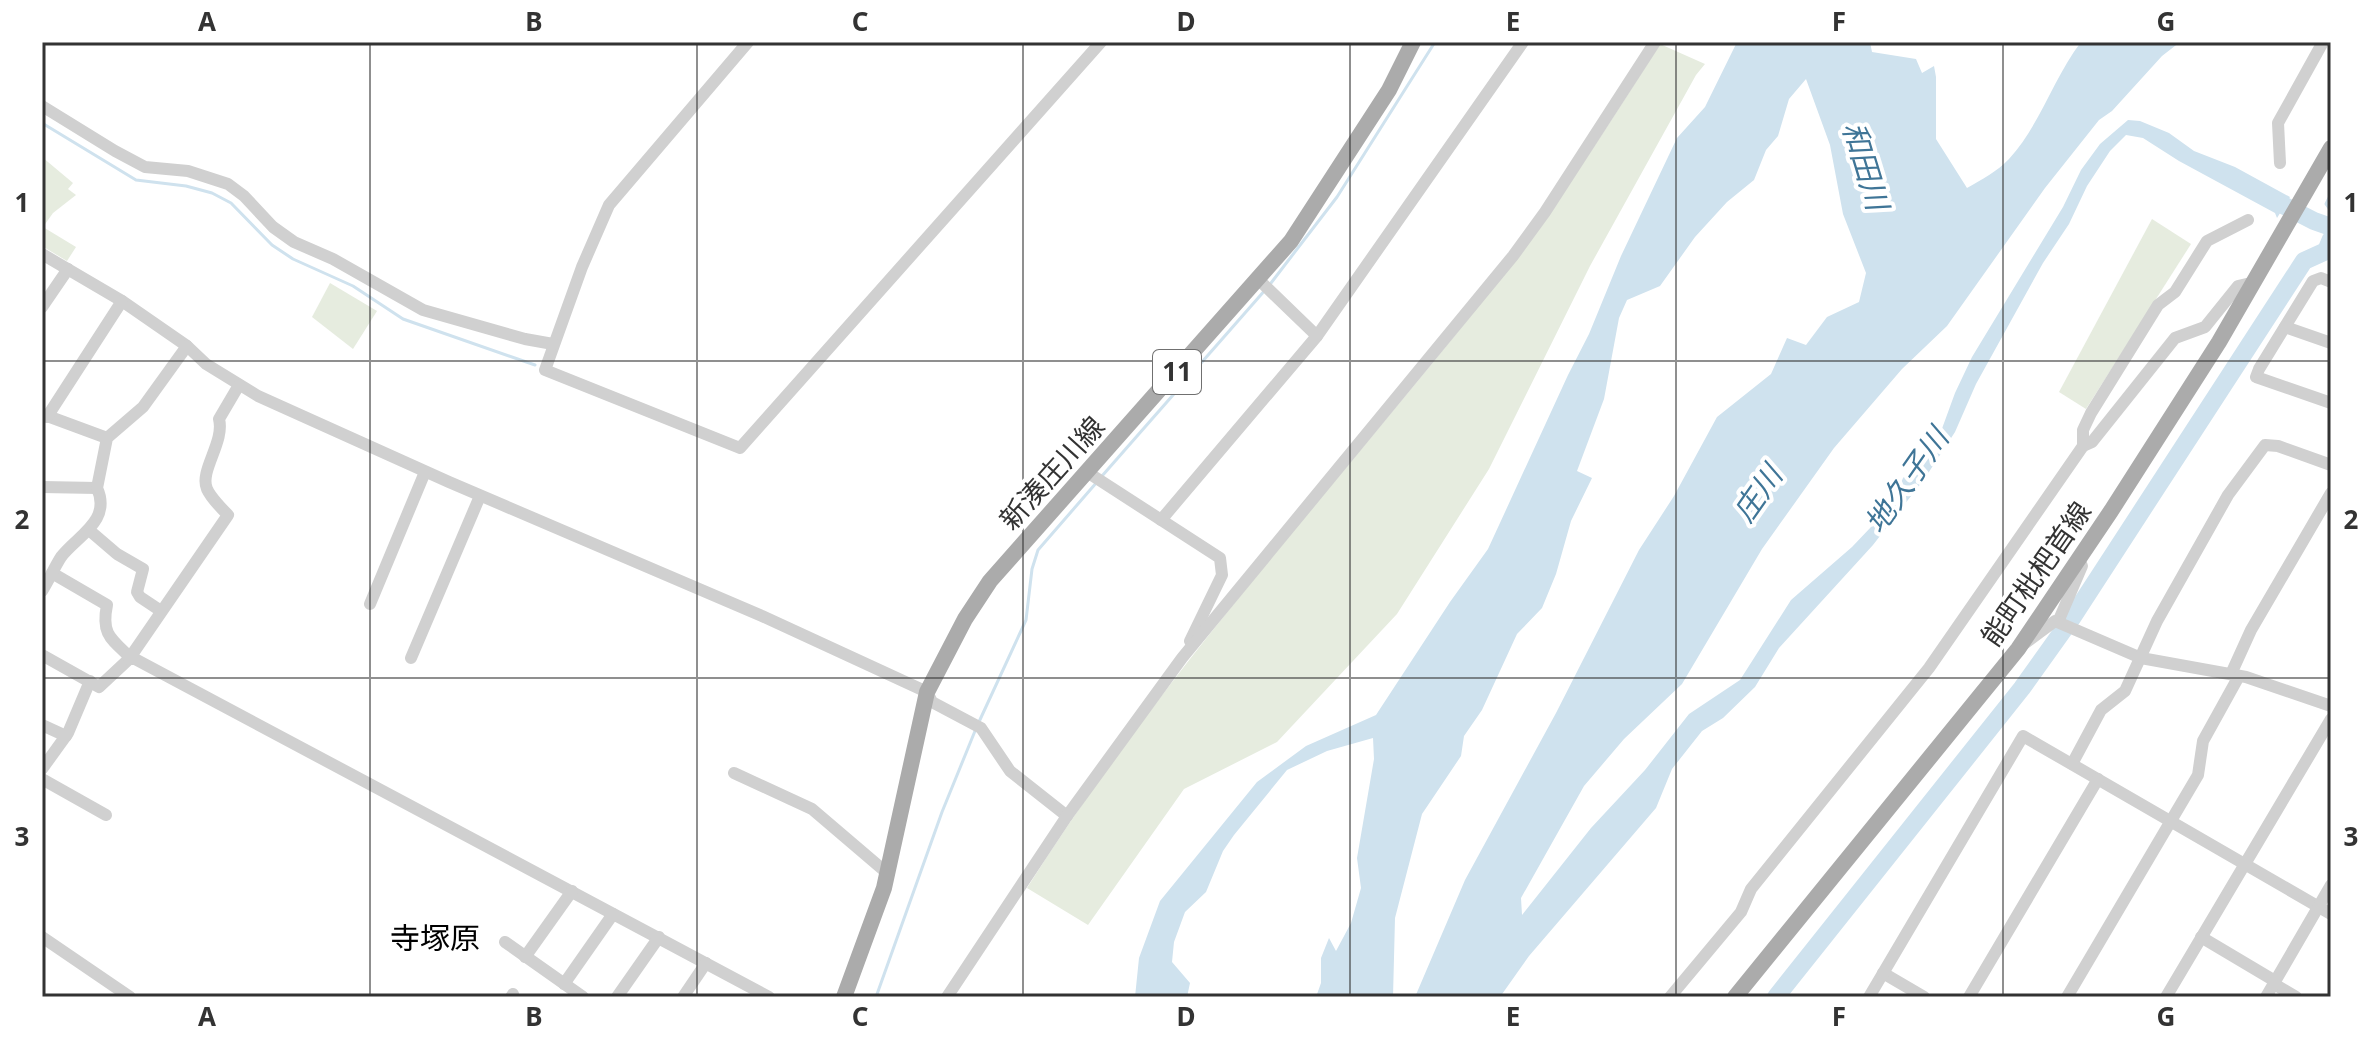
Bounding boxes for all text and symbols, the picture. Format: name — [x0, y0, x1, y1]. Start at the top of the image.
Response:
text: A — [198, 3, 216, 39]
text: B — [525, 3, 543, 39]
text: C — [852, 3, 868, 39]
text: D — [1176, 3, 1196, 39]
text: E — [1506, 3, 1520, 39]
text: F — [1832, 3, 1846, 39]
text: G — [2157, 3, 2175, 39]
water label: 和田川 — [1834, 117, 1900, 217]
text: 1 — [15, 184, 29, 220]
text: 1 — [2344, 184, 2358, 220]
road number: 11 — [1153, 350, 1201, 394]
street label: 新湊庄川線 — [990, 408, 1112, 537]
water label: 地久子川 — [1855, 417, 1959, 541]
water label: 庄川 — [1723, 454, 1792, 529]
street label: 能町枇杷首線 — [1971, 494, 2099, 653]
text: 2 — [15, 501, 30, 537]
text: 2 — [2344, 501, 2359, 537]
text: 3 — [15, 818, 29, 854]
text: 3 — [2344, 818, 2358, 854]
district label: 寺塚原 — [390, 917, 480, 958]
text: A — [198, 998, 216, 1034]
text: B — [525, 998, 543, 1034]
text: C — [852, 998, 868, 1034]
text: D — [1176, 998, 1196, 1034]
text: E — [1506, 998, 1520, 1034]
text: F — [1832, 998, 1846, 1034]
text: G — [2157, 998, 2175, 1034]

